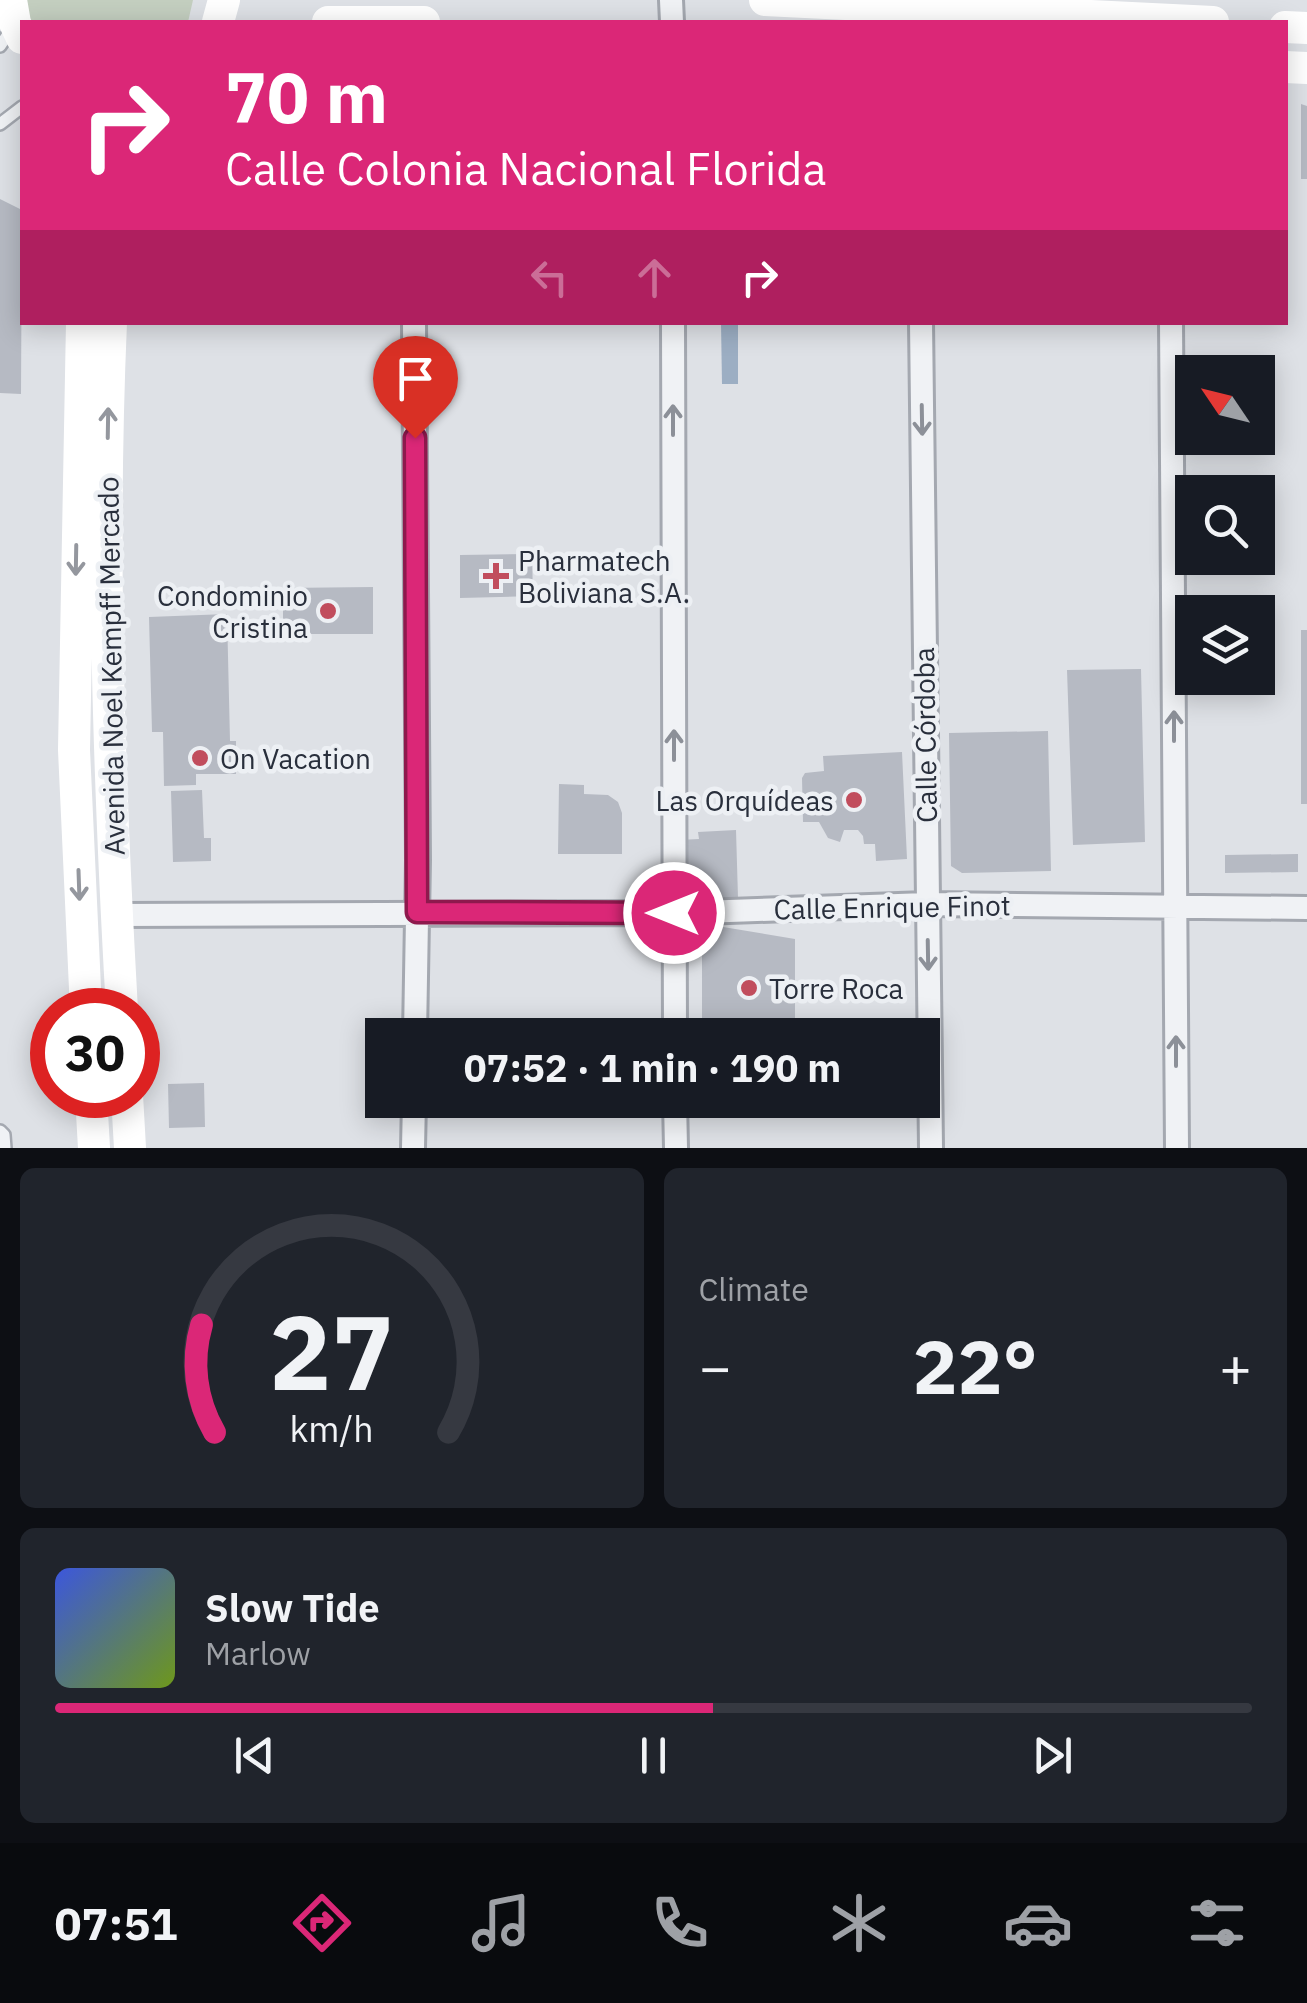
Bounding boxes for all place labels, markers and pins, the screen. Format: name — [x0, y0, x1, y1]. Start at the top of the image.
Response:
pin — [373, 336, 458, 439]
place label: Pharmatech Boliviana S.A. — [518, 542, 690, 611]
marker: Pharmatech Boliviana S.A. — [483, 563, 509, 589]
place label: Condominio Cristina — [157, 577, 308, 646]
marker: Condominio Cristina — [317, 600, 339, 622]
place label: On Vacation — [220, 740, 371, 777]
marker: On Vacation — [189, 747, 211, 769]
place label: Las Orquídeas — [656, 782, 834, 819]
marker: Las Orquídeas — [843, 789, 865, 811]
place label: Torre Roca — [769, 970, 904, 1007]
marker: Torre Roca — [738, 977, 760, 999]

